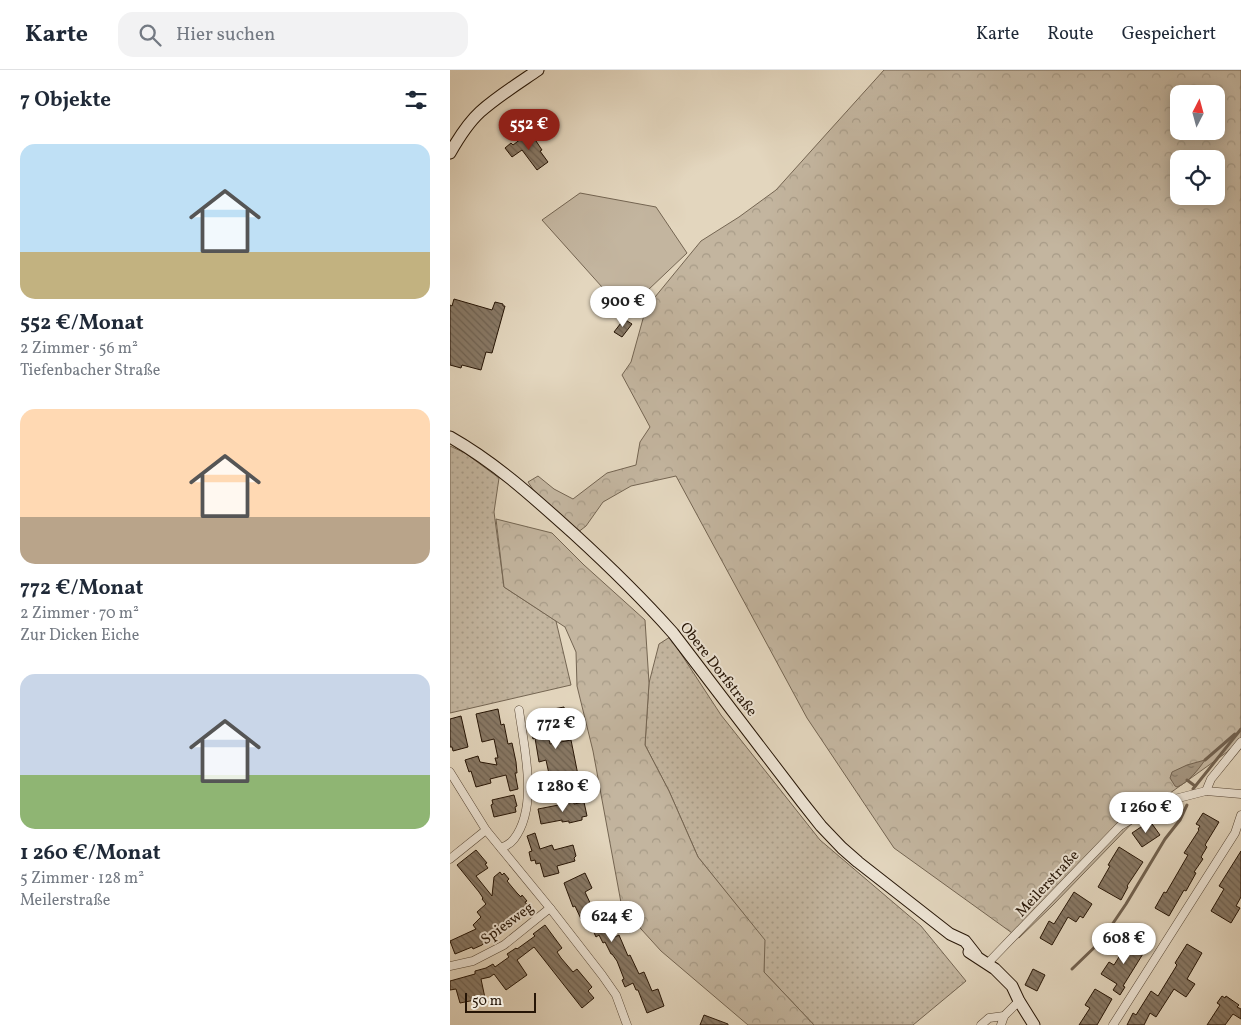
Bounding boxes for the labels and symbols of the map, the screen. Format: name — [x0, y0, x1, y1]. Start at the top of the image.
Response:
north arrow — [1170, 85, 1225, 140]
pin: 552 € — [494, 108, 564, 151]
pin: 900 € — [588, 286, 658, 328]
street label: Obere Dorfstraße — [674, 618, 761, 722]
pin: 772 € — [521, 708, 591, 750]
pin: 1 280 € — [517, 770, 609, 813]
pin: 1 260 € — [1100, 792, 1192, 834]
street label: Meilerstraße — [1012, 846, 1085, 922]
street label: Spiesweg — [477, 898, 539, 951]
pin: 624 € — [577, 900, 647, 943]
pin: 608 € — [1089, 922, 1159, 965]
scale bar — [465, 990, 536, 1013]

